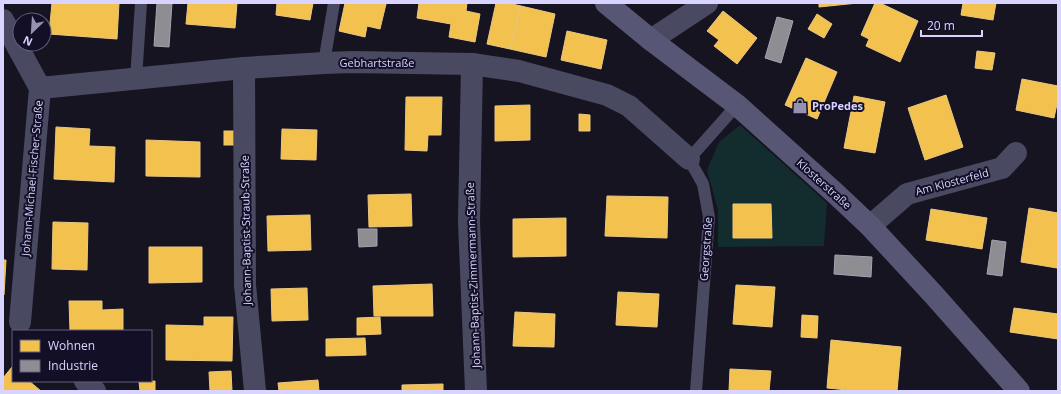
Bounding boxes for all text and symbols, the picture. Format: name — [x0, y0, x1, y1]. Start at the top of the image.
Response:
north arrow — [12, 12, 52, 52]
scale bar — [921, 12, 982, 38]
text: 20 m — [927, 17, 955, 34]
text: N — [20, 33, 35, 50]
street label: Gebhartstraße — [340, 55, 414, 70]
shop icon: ProPedes — [791, 97, 809, 115]
place label: ProPedes — [812, 98, 864, 113]
street label: Johann-Michael-Fischer-Straße — [17, 99, 46, 257]
street label: Johann-Baptist-Straub-Straße — [237, 155, 254, 306]
street label: Klosterstraße — [794, 155, 855, 212]
street label: Am Klosterfeld — [914, 165, 990, 199]
street label: Johann-Baptist-Zimmermann-Straße — [462, 182, 483, 369]
street label: Georgstraße — [696, 216, 715, 281]
legend — [12, 330, 152, 382]
text: Wohnen — [48, 337, 95, 354]
text: Industrie — [48, 357, 98, 374]

